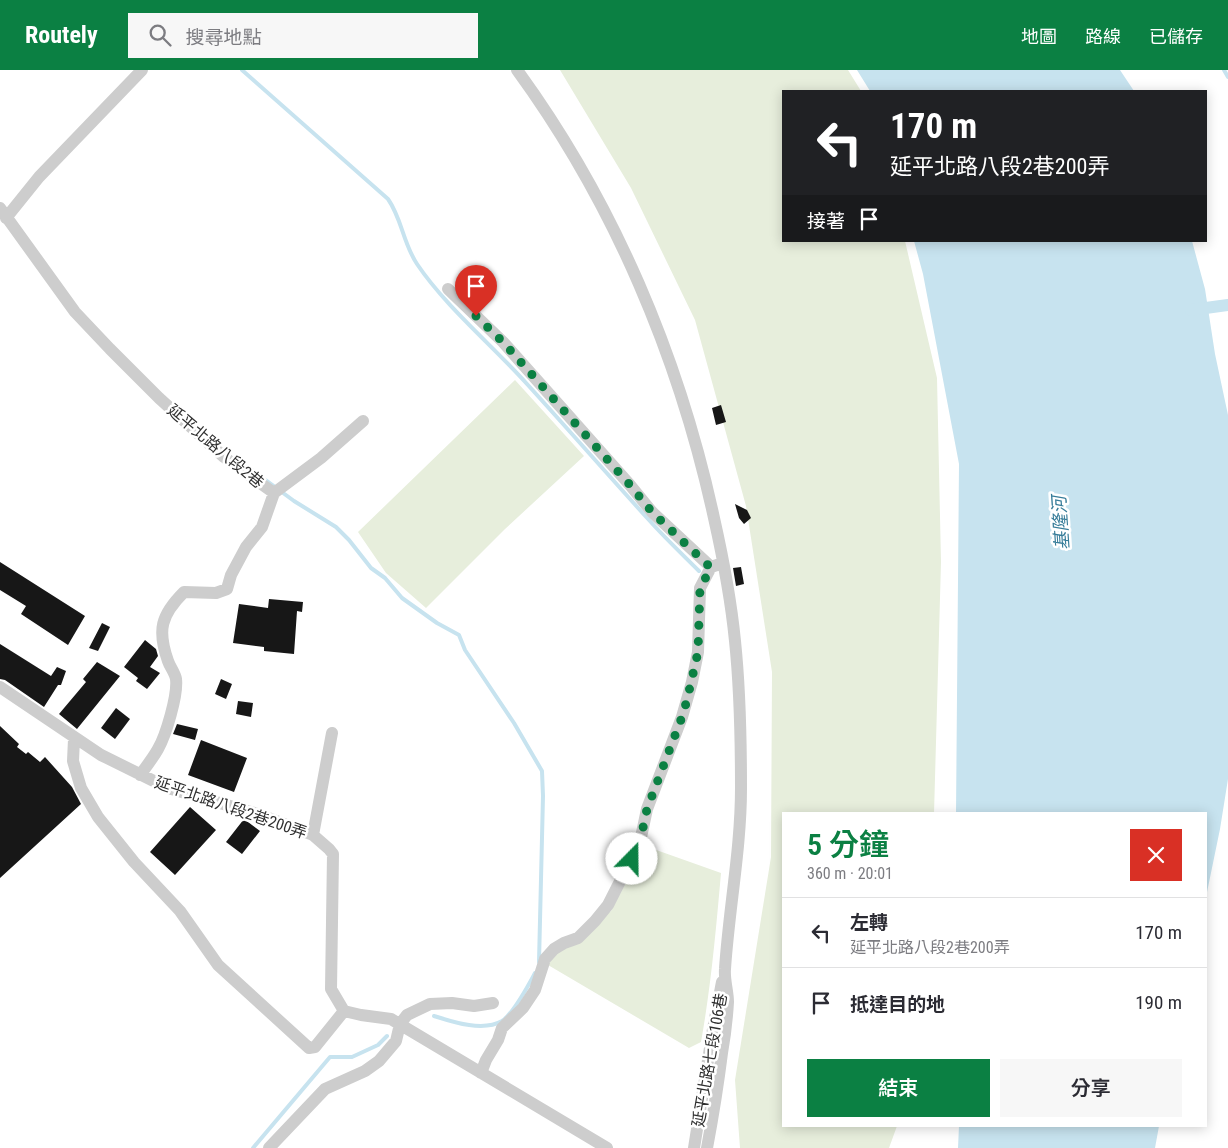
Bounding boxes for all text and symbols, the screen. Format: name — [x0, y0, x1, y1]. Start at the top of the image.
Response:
search box — [128, 13, 478, 58]
text: Routely — [25, 21, 98, 49]
icon: search — [146, 21, 174, 49]
text: 搜尋地點 — [186, 26, 262, 49]
text: 地圖 — [1021, 26, 1057, 47]
text: 路線 — [1085, 26, 1121, 47]
text: 已儲存 — [1149, 26, 1203, 47]
text: 170 m — [890, 106, 977, 147]
icon: left — [807, 110, 872, 175]
text: 延平北路八段2巷200弄 — [890, 154, 1109, 179]
icon: arrive — [855, 205, 883, 233]
text: 接著 — [807, 210, 845, 233]
pin — [455, 265, 497, 316]
icon: arrive — [462, 272, 490, 300]
street label: 延平北路八段2巷 — [164, 401, 268, 492]
water label: 基隆河 — [1048, 492, 1073, 551]
street label: 延平北路八段2巷200弄 — [152, 773, 309, 842]
text: 5 分鐘 — [807, 827, 889, 862]
button: close — [1130, 829, 1182, 881]
position arrow — [605, 832, 657, 884]
text: 360 m · 20:01 — [807, 864, 893, 883]
text: 左轉 — [850, 911, 888, 934]
icon: left — [807, 919, 835, 947]
text: 170 m — [1135, 921, 1182, 944]
text: 延平北路八段2巷200弄 — [850, 938, 1010, 957]
icon: arrive — [807, 989, 835, 1017]
text: 190 m — [1135, 991, 1182, 1014]
street label: 延平北路七段106巷 — [688, 992, 731, 1129]
text: 抵達目的地 — [850, 993, 945, 1016]
button: 結束 — [807, 1059, 990, 1117]
button: 分享 — [1000, 1059, 1182, 1117]

